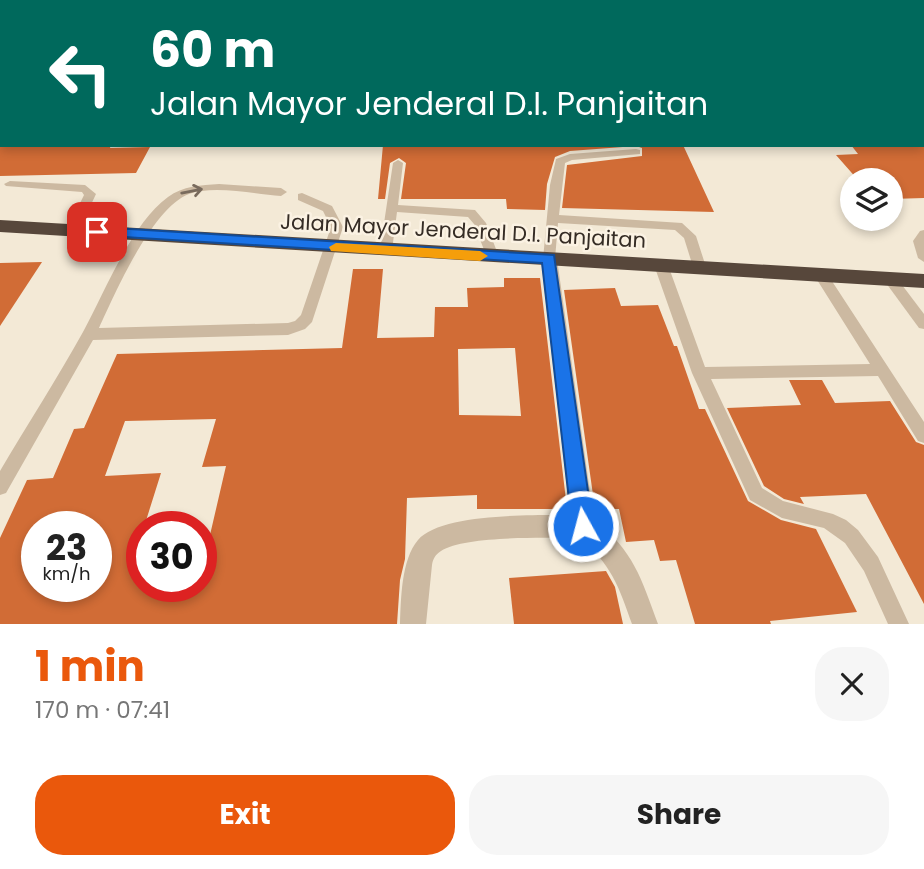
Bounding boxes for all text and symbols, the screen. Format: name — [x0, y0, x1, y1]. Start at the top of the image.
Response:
text: 60 m — [150, 16, 275, 84]
icon: left — [35, 28, 126, 119]
text: Jalan Mayor Jenderal D.I. Panjaitan — [150, 81, 708, 126]
map controls — [840, 168, 903, 231]
button: layers — [840, 168, 903, 231]
one-way arrow — [180, 184, 203, 197]
pin — [67, 202, 127, 262]
street label: Jalan Mayor Jenderal D.I. Panjaitan — [279, 206, 647, 255]
icon: arrive — [78, 213, 116, 251]
position arrow — [546, 489, 620, 563]
speed limit sign: 30 — [126, 511, 217, 602]
text: 23 — [46, 523, 87, 572]
text: km/h — [43, 561, 90, 586]
text: 1 min — [35, 637, 145, 696]
button: close — [815, 647, 889, 721]
text: 170 m · 07:41 — [35, 694, 170, 726]
button: Exit — [35, 775, 455, 855]
button: Share — [469, 775, 889, 855]

